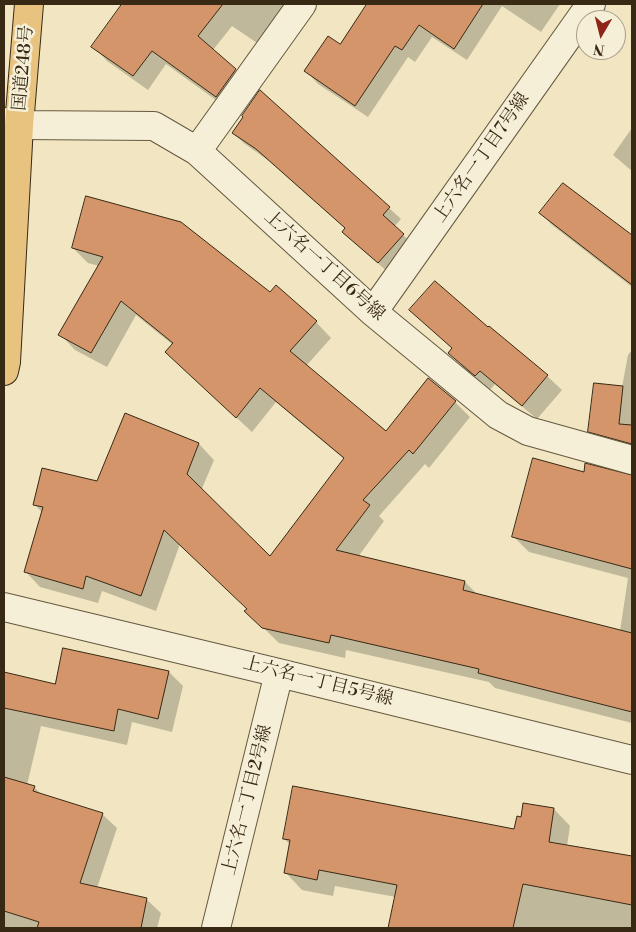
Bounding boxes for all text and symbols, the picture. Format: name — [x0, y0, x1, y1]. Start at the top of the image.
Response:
north arrow — [576, 10, 626, 60]
street label: 国道248号 — [9, 24, 39, 112]
text: N — [592, 39, 606, 59]
street label: 上六名一丁目7号線 — [429, 89, 535, 227]
street label: 上六名一丁目6号線 — [259, 206, 389, 326]
street label: 上六名一丁目5号線 — [241, 653, 395, 711]
street label: 上六名一丁目2号線 — [219, 723, 277, 877]

